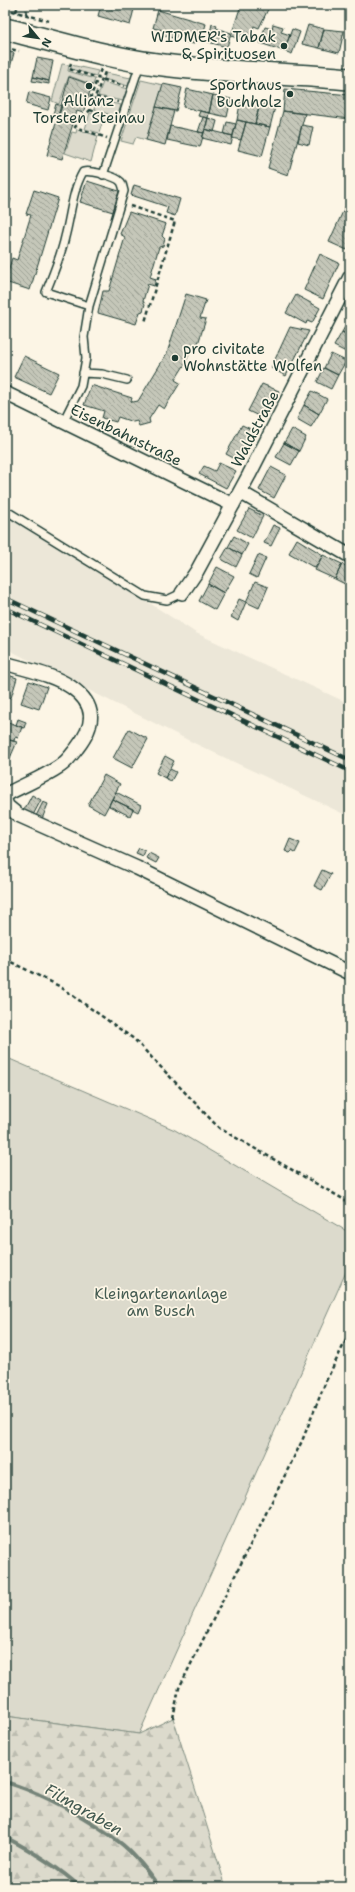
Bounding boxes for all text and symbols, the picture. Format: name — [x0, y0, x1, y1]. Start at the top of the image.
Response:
north arrow — [18, 18, 58, 58]
place label: WIDMER's Tabak & Spirituosen — [151, 27, 276, 64]
text: N — [37, 35, 55, 50]
marker: WIDMER's Tabak & Spirituosen — [279, 41, 289, 51]
place label: Sporthaus Buchholz — [209, 75, 282, 112]
marker: Allianz Torsten Steinau — [84, 81, 94, 91]
marker: Sporthaus Buchholz — [285, 89, 295, 99]
place label: Allianz Torsten Steinau — [33, 91, 145, 128]
place label: pro civitate Wohnstätte Wolfen — [183, 339, 322, 376]
marker: pro civitate Wohnstätte Wolfen — [170, 353, 180, 363]
street label: Waldstraße — [226, 387, 284, 471]
street label: Eisenbahnstraße — [67, 399, 185, 471]
park label: Kleingartenanlage am Busch — [94, 1284, 228, 1321]
water label: Filmgraben — [41, 1779, 127, 1840]

